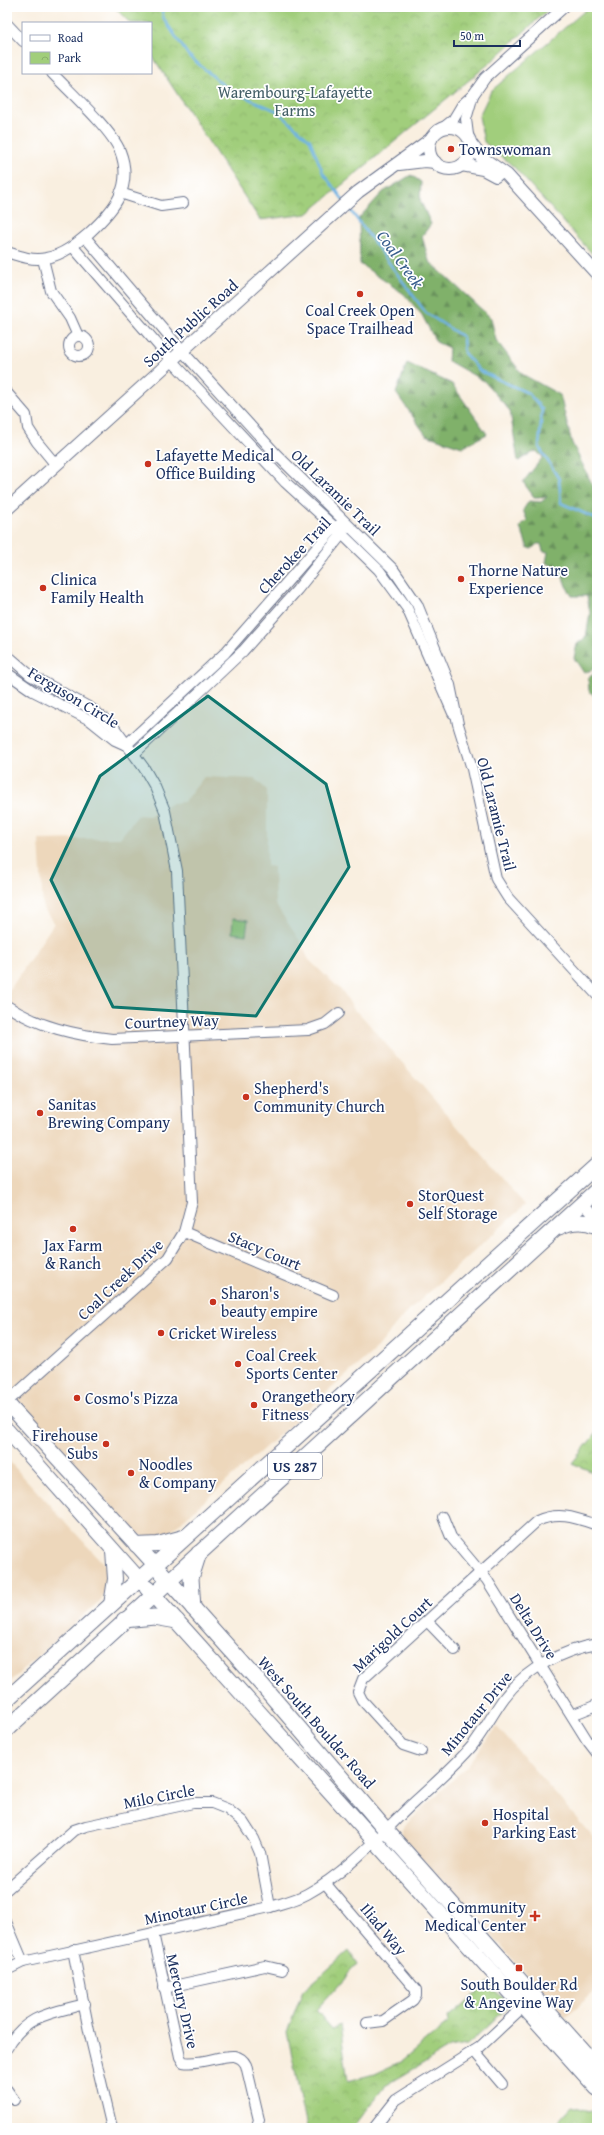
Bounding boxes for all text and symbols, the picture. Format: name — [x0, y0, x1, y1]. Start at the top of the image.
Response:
legend — [22, 22, 152, 74]
scale bar — [454, 22, 520, 48]
text: 50 m — [460, 27, 484, 44]
text: Road — [58, 29, 84, 46]
text: Park — [58, 49, 82, 66]
park label: Warembourg-Lafayette Farms — [218, 80, 372, 122]
place label: Townswoman — [459, 137, 551, 161]
marker: Townswoman — [446, 144, 456, 154]
water label: Coal Creek — [371, 225, 431, 294]
street label: South Public Road — [137, 273, 243, 373]
marker: Coal Creek Open Space Trailhead — [355, 289, 365, 299]
place label: Coal Creek Open Space Trailhead — [306, 298, 415, 340]
place label: Lafayette Medical Office Building — [156, 443, 275, 485]
street label: Old Laramie Trail — [286, 443, 386, 541]
marker: Lafayette Medical Office Building — [143, 459, 153, 469]
street label: Cherokee Trail — [252, 511, 337, 599]
place label: Thorne Nature Experience — [469, 558, 568, 600]
place label: Clinica Family Health — [51, 567, 144, 609]
marker: Thorne Nature Experience — [456, 574, 466, 584]
marker: Clinica Family Health — [38, 583, 48, 593]
street label: Ferguson Circle — [24, 660, 124, 734]
street label: Old Laramie Trail — [471, 755, 523, 874]
street label: Courtney Way — [124, 1007, 220, 1035]
place label: Shepherd's Community Church — [254, 1076, 385, 1118]
place label: Sanitas Brewing Company — [48, 1092, 170, 1134]
marker: Shepherd's Community Church — [241, 1092, 251, 1102]
marker: Sanitas Brewing Company — [35, 1108, 45, 1118]
place label: StorQuest Self Storage — [418, 1183, 498, 1225]
marker: StorQuest Self Storage — [405, 1199, 415, 1209]
marker: Jax Farm & Ranch — [68, 1224, 78, 1234]
street label: Stacy Court — [225, 1224, 306, 1276]
place label: Jax Farm & Ranch — [42, 1233, 102, 1275]
street label: Coal Creek Drive — [72, 1233, 168, 1325]
place label: Sharon's beauty empire — [221, 1281, 318, 1323]
marker: Sharon's beauty empire — [208, 1297, 218, 1307]
place label: Cricket Wireless — [169, 1321, 277, 1345]
marker: Cricket Wireless — [156, 1328, 166, 1338]
place label: Coal Creek Sports Center — [246, 1343, 338, 1385]
marker: Coal Creek Sports Center — [233, 1359, 243, 1369]
place label: Orangetheory Fitness — [262, 1384, 355, 1426]
place label: Cosmo's Pizza — [85, 1386, 179, 1410]
marker: Cosmo's Pizza — [72, 1393, 82, 1403]
marker: Orangetheory Fitness — [249, 1400, 259, 1410]
place label: Firehouse Subs — [32, 1423, 98, 1465]
marker: Firehouse Subs — [101, 1439, 111, 1449]
place label: Noodles & Company — [139, 1452, 216, 1494]
road number: US 287 — [268, 1453, 322, 1479]
marker: Noodles & Company — [126, 1468, 136, 1478]
street label: Delta Drive — [504, 1588, 564, 1664]
street label: Marigold Court — [346, 1590, 438, 1678]
street label: West South Boulder Road — [253, 1650, 382, 1794]
street label: Minotaur Drive — [434, 1666, 518, 1760]
street label: Milo Circle — [121, 1777, 197, 1815]
place label: Hospital Parking East — [493, 1802, 577, 1844]
marker: Hospital Parking East — [480, 1818, 490, 1828]
street label: Minotaur Circle — [142, 1885, 250, 1931]
place label: Community Medical Center — [425, 1895, 526, 1937]
street label: Iliad Way — [355, 1898, 413, 1960]
marker: Community Medical Center — [529, 1910, 541, 1922]
street label: Mercury Drive — [160, 1951, 206, 2051]
marker: South Boulder Rd & Angevine Way — [514, 1963, 524, 1973]
place label: South Boulder Rd & Angevine Way — [460, 1972, 578, 2014]

